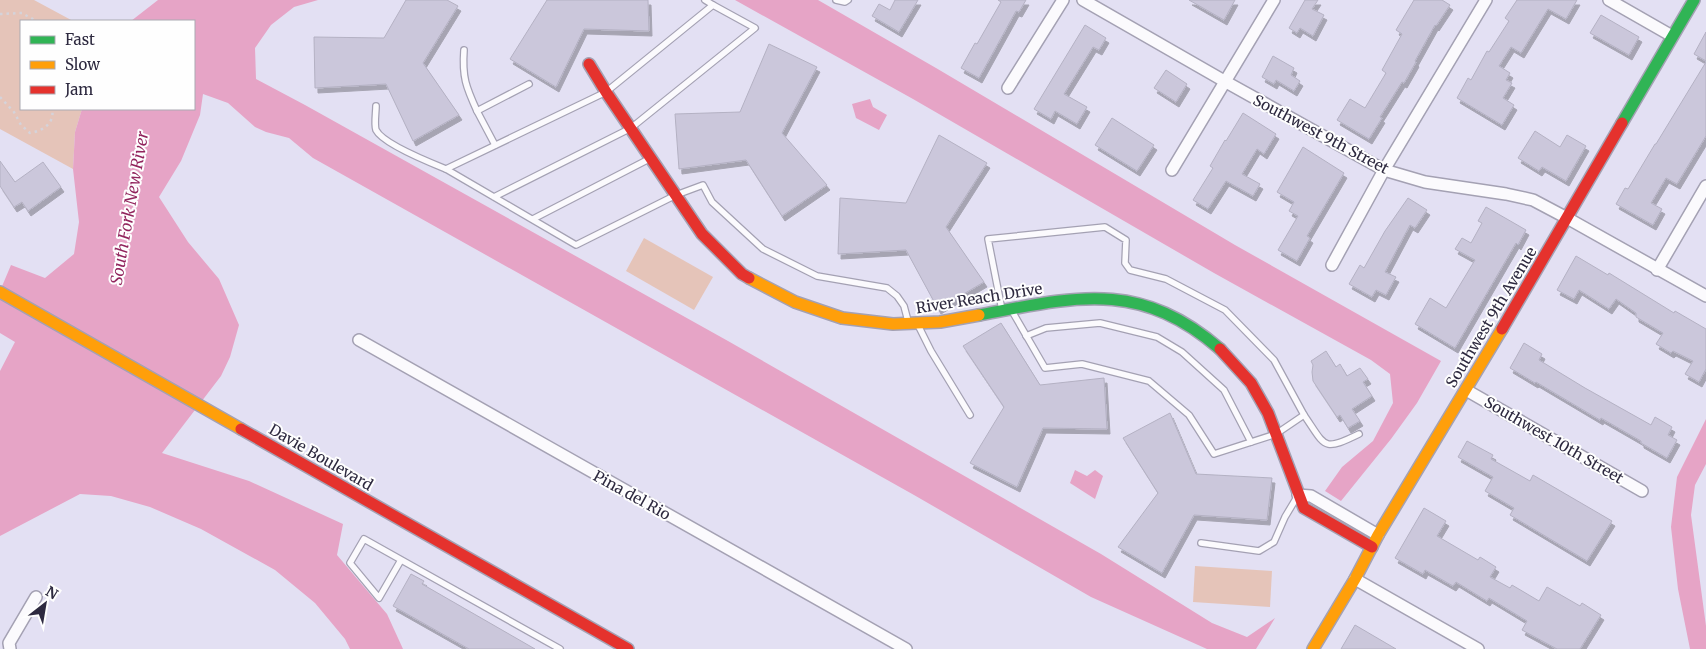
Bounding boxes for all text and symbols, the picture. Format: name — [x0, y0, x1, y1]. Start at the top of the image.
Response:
legend — [20, 20, 195, 110]
text: Fast — [65, 30, 95, 49]
text: Slow — [65, 55, 100, 74]
text: Jam — [64, 80, 93, 99]
street label: Southwest 9th Street — [1250, 90, 1392, 178]
water label: South Fork New River — [106, 129, 152, 286]
street label: Southwest 9th Avenue — [1441, 243, 1541, 391]
street label: River Reach Drive — [914, 279, 1044, 317]
street label: Southwest 10th Street — [1481, 392, 1627, 488]
street label: Davie Boulevard — [266, 420, 376, 494]
street label: Pina del Rio — [590, 466, 674, 524]
north arrow — [20, 579, 70, 629]
text: N — [42, 582, 61, 603]

